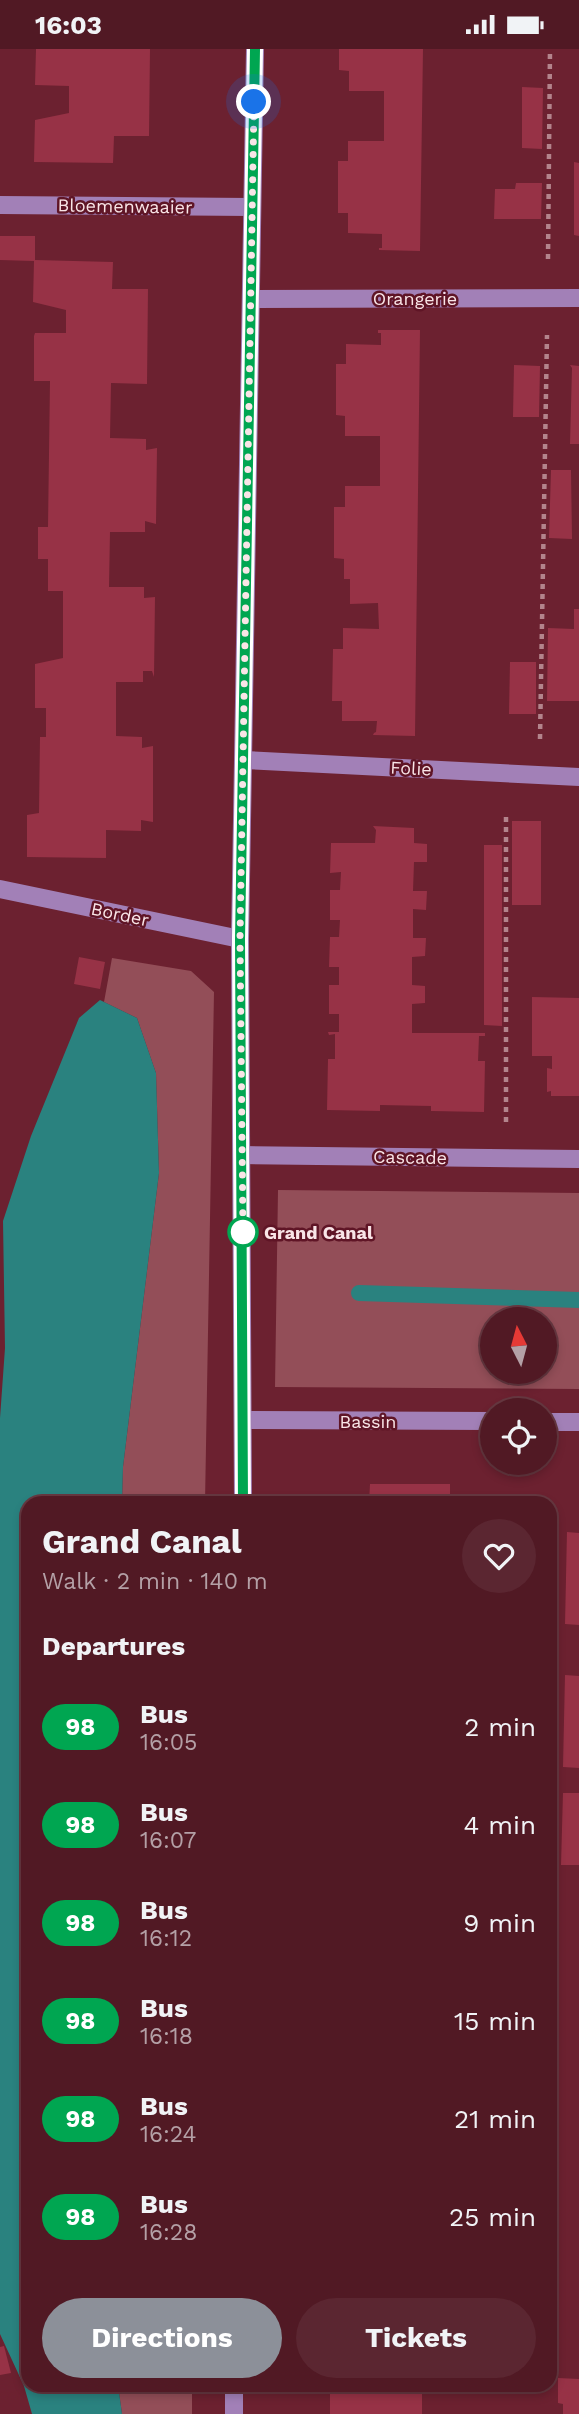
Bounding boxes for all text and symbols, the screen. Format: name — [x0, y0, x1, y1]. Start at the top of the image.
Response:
text: 16:03 — [35, 10, 102, 40]
your location — [236, 84, 271, 119]
street label: Bloemenwaaier — [57, 194, 193, 218]
street label: Orangerie — [373, 288, 457, 309]
street label: Folie — [390, 756, 432, 780]
street label: Border — [89, 898, 151, 930]
street label: Cascade — [373, 1146, 447, 1168]
marker: Grand Canal — [228, 1217, 258, 1247]
place label: Grand Canal — [264, 1222, 373, 1243]
north arrow — [480, 1307, 556, 1384]
map controls — [480, 1307, 557, 1475]
button: locate — [480, 1398, 557, 1475]
street label: Bassin — [340, 1411, 396, 1432]
button: heart — [462, 1519, 536, 1593]
text: Grand Canal — [42, 1522, 242, 1561]
text: Walk · 2 min · 140 m — [42, 1568, 268, 1595]
text: Departures — [42, 1631, 185, 1661]
text: Bus — [140, 1699, 188, 1729]
text: 2 min — [464, 1712, 536, 1742]
text: 98 — [66, 1713, 95, 1741]
text: 16:05 — [140, 1729, 197, 1756]
text: Bus — [140, 1797, 188, 1827]
text: 4 min — [463, 1810, 536, 1840]
text: 98 — [66, 1811, 95, 1839]
text: 16:07 — [140, 1827, 197, 1854]
text: Bus — [140, 1895, 188, 1925]
text: 9 min — [463, 1908, 536, 1938]
text: 98 — [66, 1909, 95, 1937]
text: 16:12 — [140, 1925, 192, 1952]
text: Bus — [140, 1993, 188, 2023]
text: 15 min — [454, 2006, 536, 2036]
text: 98 — [66, 2007, 95, 2035]
text: 16:18 — [140, 2023, 193, 2050]
text: Bus — [140, 2091, 188, 2121]
text: 21 min — [454, 2104, 536, 2134]
text: 98 — [66, 2105, 95, 2133]
text: 16:24 — [140, 2121, 197, 2148]
text: Bus — [140, 2189, 188, 2219]
text: 25 min — [449, 2202, 536, 2232]
text: 98 — [66, 2203, 95, 2231]
text: 16:28 — [140, 2219, 197, 2246]
button: Directions — [42, 2298, 282, 2378]
button: Tickets — [296, 2298, 536, 2378]

